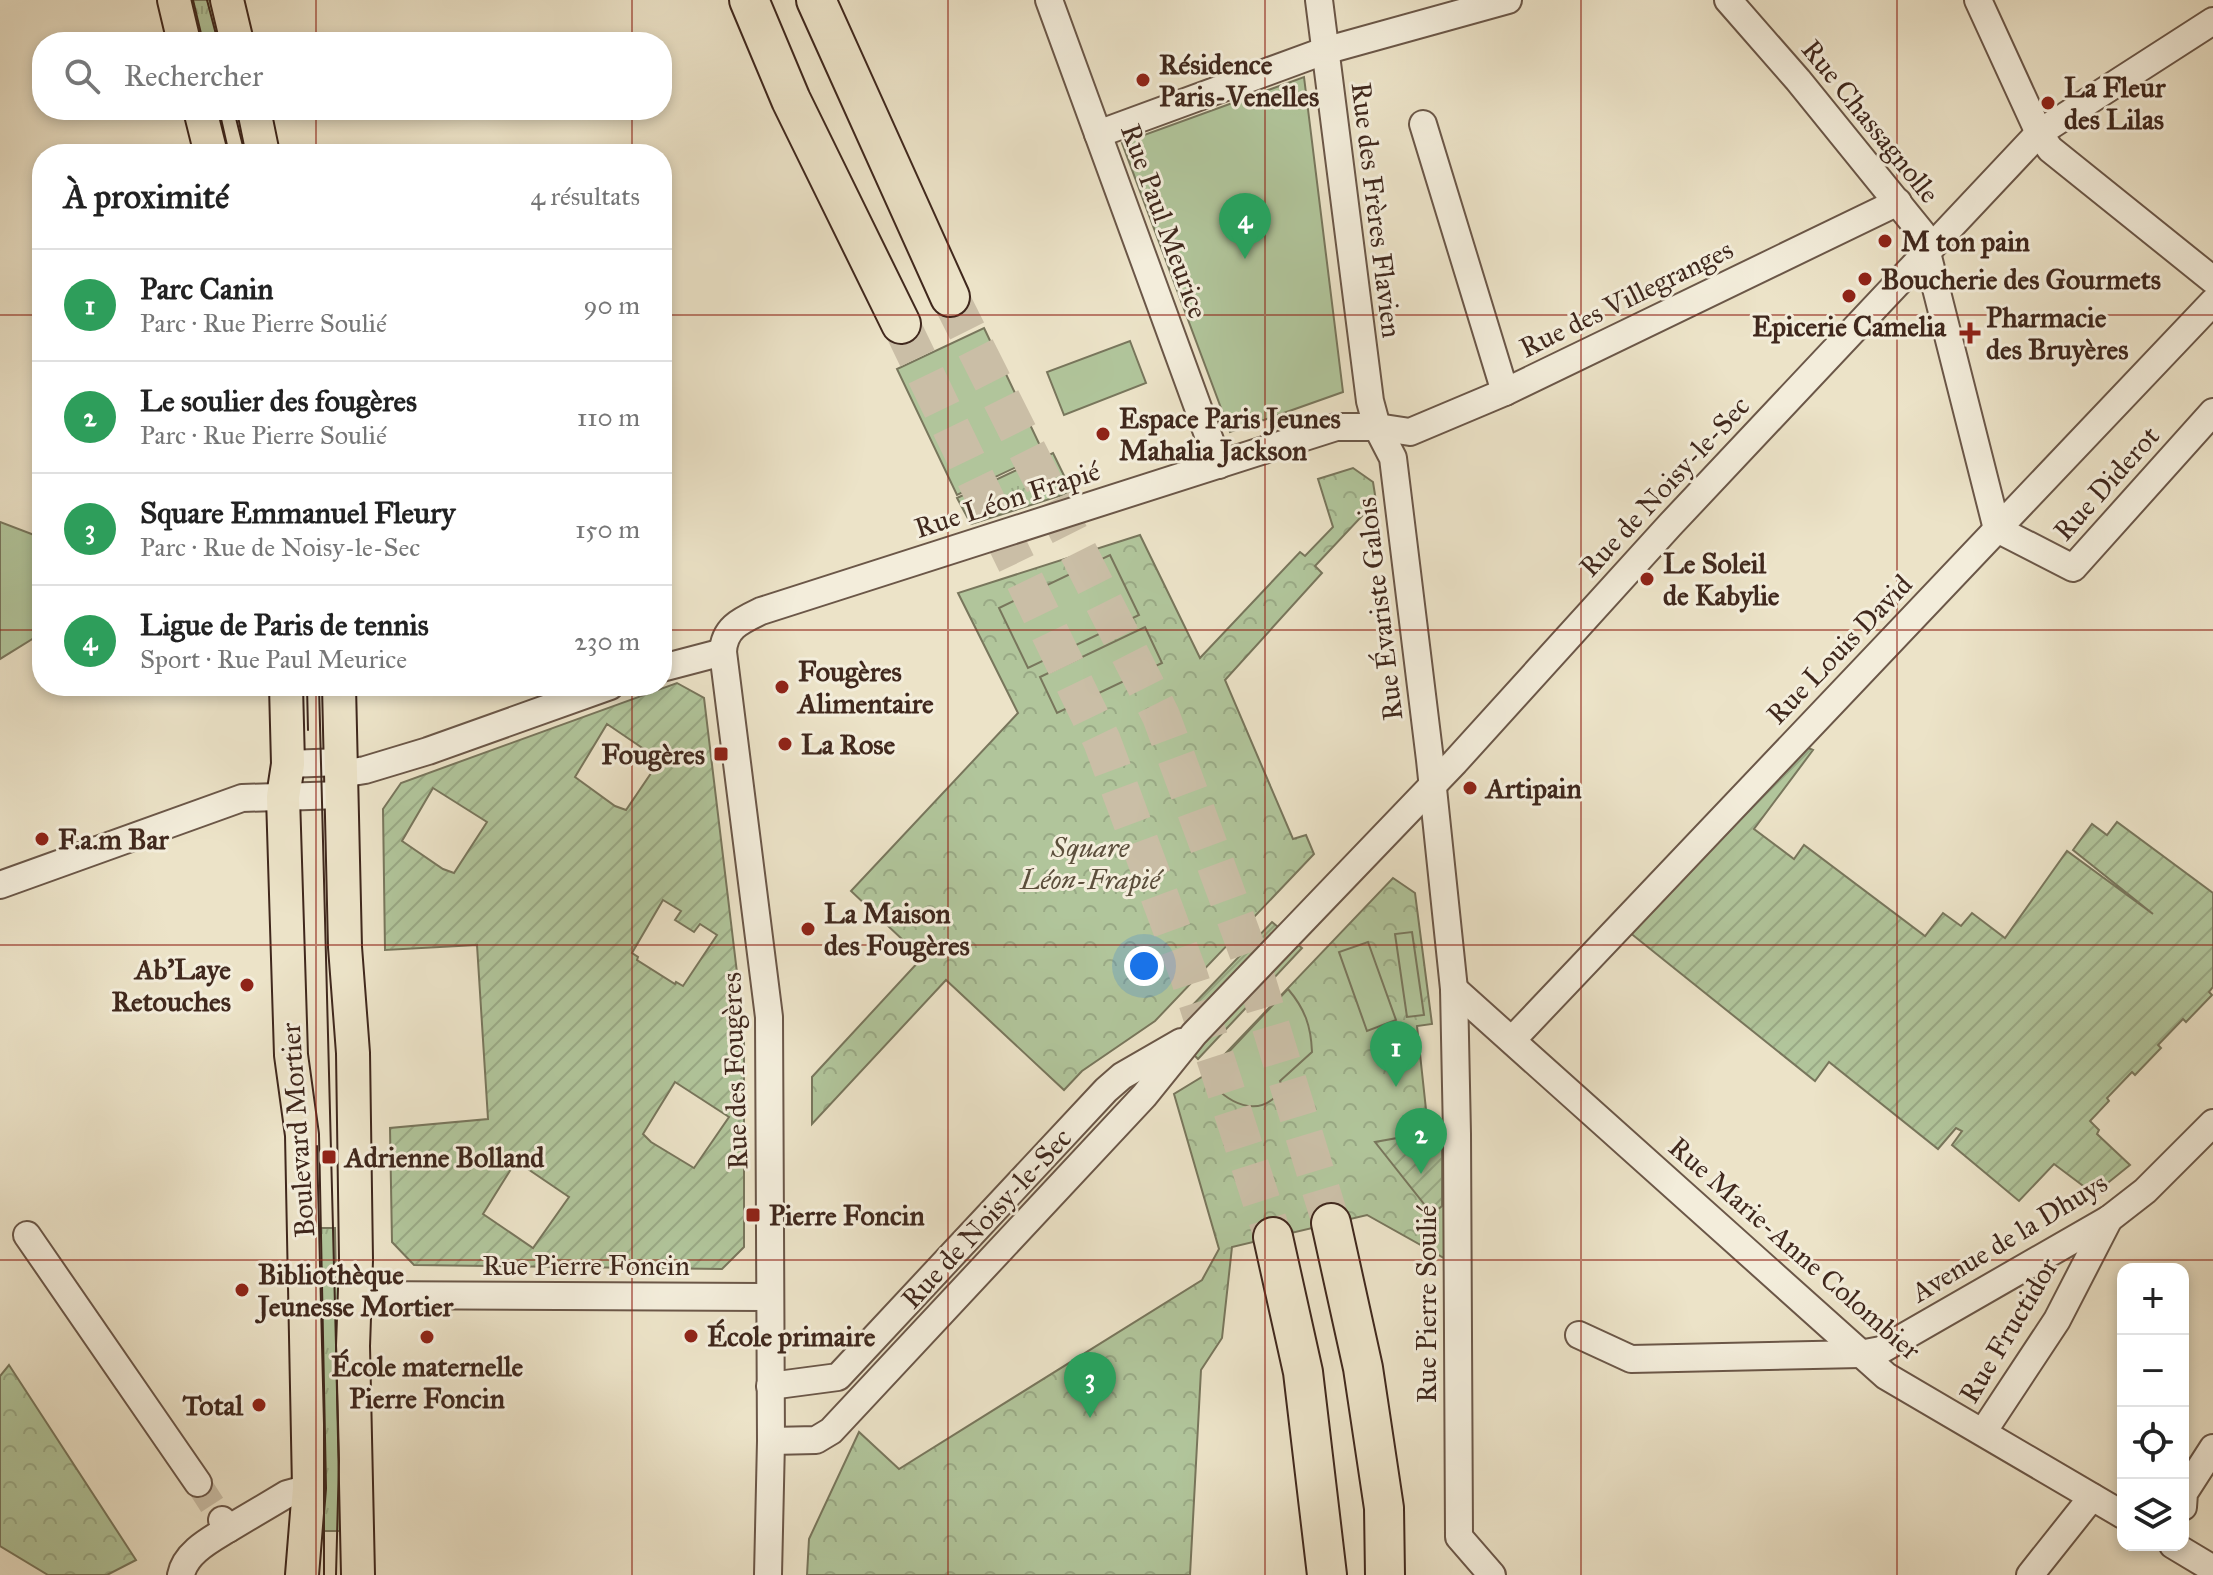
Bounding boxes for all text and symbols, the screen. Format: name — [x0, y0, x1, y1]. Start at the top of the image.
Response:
search box — [32, 32, 672, 120]
street label: Rue Chassagnolle — [1794, 33, 1947, 210]
place label: Résidence Paris-Venelles — [1159, 47, 1319, 114]
icon: search — [60, 54, 104, 98]
text: Rechercher — [124, 58, 263, 94]
place label: La Fleur des Lilas — [2064, 70, 2166, 137]
marker: Résidence Paris-Venelles — [1134, 71, 1152, 89]
street label: Rue des Frères Flavien — [1343, 80, 1410, 340]
marker: La Fleur des Lilas — [2039, 94, 2057, 112]
street label: Rue Paul Meurice — [1113, 119, 1216, 323]
text: À proximité — [64, 176, 229, 217]
text: 4 résultats — [530, 180, 640, 212]
pin: 4 — [1219, 193, 1271, 259]
place label: M ton pain — [1901, 224, 2030, 259]
street label: Rue des Villegranges — [1514, 232, 1739, 365]
marker: M ton pain — [1876, 232, 1894, 250]
place label: Boucherie des Gourmets — [1881, 262, 2161, 297]
marker: Boucherie des Gourmets — [1856, 270, 1874, 288]
text: Parc Canin — [140, 271, 273, 307]
marker: Epicerie Camelia — [1840, 287, 1858, 305]
text: 1 — [85, 289, 95, 321]
text: 90 m — [583, 289, 640, 321]
place label: Pharmacie des Bruyères — [1986, 300, 2128, 367]
text: Parc · Rue Pierre Soulié — [140, 307, 387, 339]
place label: Epicerie Camelia — [1752, 309, 1947, 344]
marker: Pharmacie des Bruyères — [1961, 324, 1979, 342]
text: Le soulier des fougères — [140, 383, 417, 419]
street label: Rue de Noisy-le-Sec — [1572, 389, 1757, 584]
text: 2 — [84, 401, 96, 433]
text: 110 m — [577, 401, 640, 433]
place label: Espace Paris Jeunes Mahalia Jackson — [1119, 401, 1341, 468]
text: Parc · Rue Pierre Soulié — [140, 419, 387, 451]
street label: Rue Diderot — [2046, 419, 2167, 548]
marker: Espace Paris Jeunes Mahalia Jackson — [1094, 425, 1112, 443]
street label: Rue Léon Frapié — [910, 453, 1105, 546]
text: Square Emmanuel Fleury — [140, 495, 455, 531]
street label: Rue Évariste Galois — [1348, 495, 1411, 723]
text: 3 — [85, 513, 95, 545]
text: 150 m — [575, 513, 640, 545]
text: Parc · Rue de Noisy-le-Sec — [140, 531, 420, 563]
place label: Le Soleil de Kabylie — [1663, 546, 1780, 613]
street label: Rue Louis David — [1759, 567, 1920, 732]
marker: Le Soleil de Kabylie — [1638, 570, 1656, 588]
text: Ligue de Paris de tennis — [140, 607, 429, 643]
text: 4 — [83, 625, 97, 657]
text: 230 m — [574, 625, 640, 657]
text: Sport · Rue Paul Meurice — [140, 643, 407, 675]
place label: Fougères Alimentaire — [796, 654, 934, 721]
marker: Fougères Alimentaire — [773, 678, 791, 696]
place label: La Rose — [801, 727, 896, 762]
marker: La Rose — [776, 735, 794, 753]
place label: Fougères — [601, 737, 705, 772]
marker: Fougères — [712, 745, 730, 763]
place label: Artipain — [1484, 771, 1582, 806]
marker: Artipain — [1461, 779, 1479, 797]
place label: F.a.m Bar — [58, 822, 169, 857]
marker: F.a.m Bar — [33, 830, 51, 848]
park label: Square Léon-Frapié — [1018, 830, 1164, 897]
place label: La Maison des Fougères — [824, 896, 970, 963]
marker: La Maison des Fougères — [799, 920, 817, 938]
your location — [1124, 946, 1164, 986]
place label: Ab’Laye Retouches — [111, 952, 231, 1019]
street label: Rue des Fougères — [714, 972, 755, 1170]
marker: Ab’Laye Retouches — [238, 976, 256, 994]
street label: Boulevard Mortier — [272, 1021, 322, 1239]
pin: 1 — [1370, 1021, 1422, 1087]
pin: 2 — [1395, 1108, 1447, 1174]
street label: Rue de Noisy-le-Sec — [894, 1121, 1079, 1316]
street label: Rue Marie-Anne Colombier — [1662, 1129, 1928, 1368]
place label: Adrienne Bolland — [343, 1140, 545, 1175]
marker: Adrienne Bolland — [320, 1148, 338, 1166]
street label: Avenue de la Dhuys — [1904, 1165, 2114, 1310]
place label: Pierre Foncin — [769, 1198, 925, 1233]
street label: Rue Pierre Soulié — [1409, 1205, 1444, 1403]
marker: Pierre Foncin — [744, 1206, 762, 1224]
street label: Rue Pierre Foncin — [482, 1248, 690, 1283]
street label: Rue Fructidor — [1951, 1251, 2066, 1409]
place label: Bibliothèque Jeunesse Mortier — [254, 1257, 454, 1324]
map controls — [2117, 1263, 2189, 1551]
button: + — [2117, 1263, 2189, 1335]
marker: Bibliothèque Jeunesse Mortier — [233, 1281, 251, 1299]
place label: École primaire — [707, 1318, 876, 1354]
marker: École primaire — [682, 1327, 700, 1345]
marker: École maternelle Pierre Foncin — [418, 1328, 436, 1346]
button: − — [2117, 1335, 2189, 1407]
place label: École maternelle Pierre Foncin — [331, 1348, 523, 1416]
pin: 3 — [1064, 1352, 1116, 1418]
place label: Total — [183, 1388, 243, 1423]
marker: Total — [250, 1396, 268, 1414]
button: locate — [2117, 1407, 2189, 1479]
button: layers — [2117, 1479, 2189, 1551]

